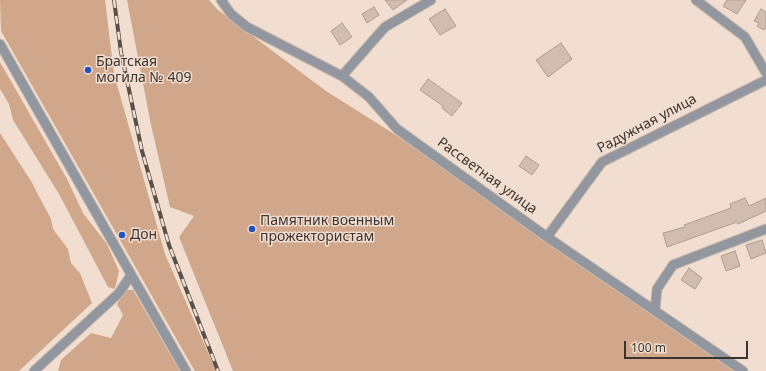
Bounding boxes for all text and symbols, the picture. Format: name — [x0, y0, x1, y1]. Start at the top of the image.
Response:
place label: Братская могила № 409 — [96, 54, 191, 86]
marker: Братская могила № 409 — [83, 65, 93, 75]
street label: Радужная улица — [595, 91, 699, 157]
street label: Рассветная улица — [434, 134, 540, 218]
place label: Памятник военным прожектористам — [260, 213, 394, 246]
marker: Памятник военным прожектористам — [247, 224, 257, 234]
place label: Дон — [130, 227, 157, 243]
marker: Дон — [117, 230, 127, 240]
scale bar — [626, 333, 750, 359]
text: 100 m — [631, 339, 666, 356]

